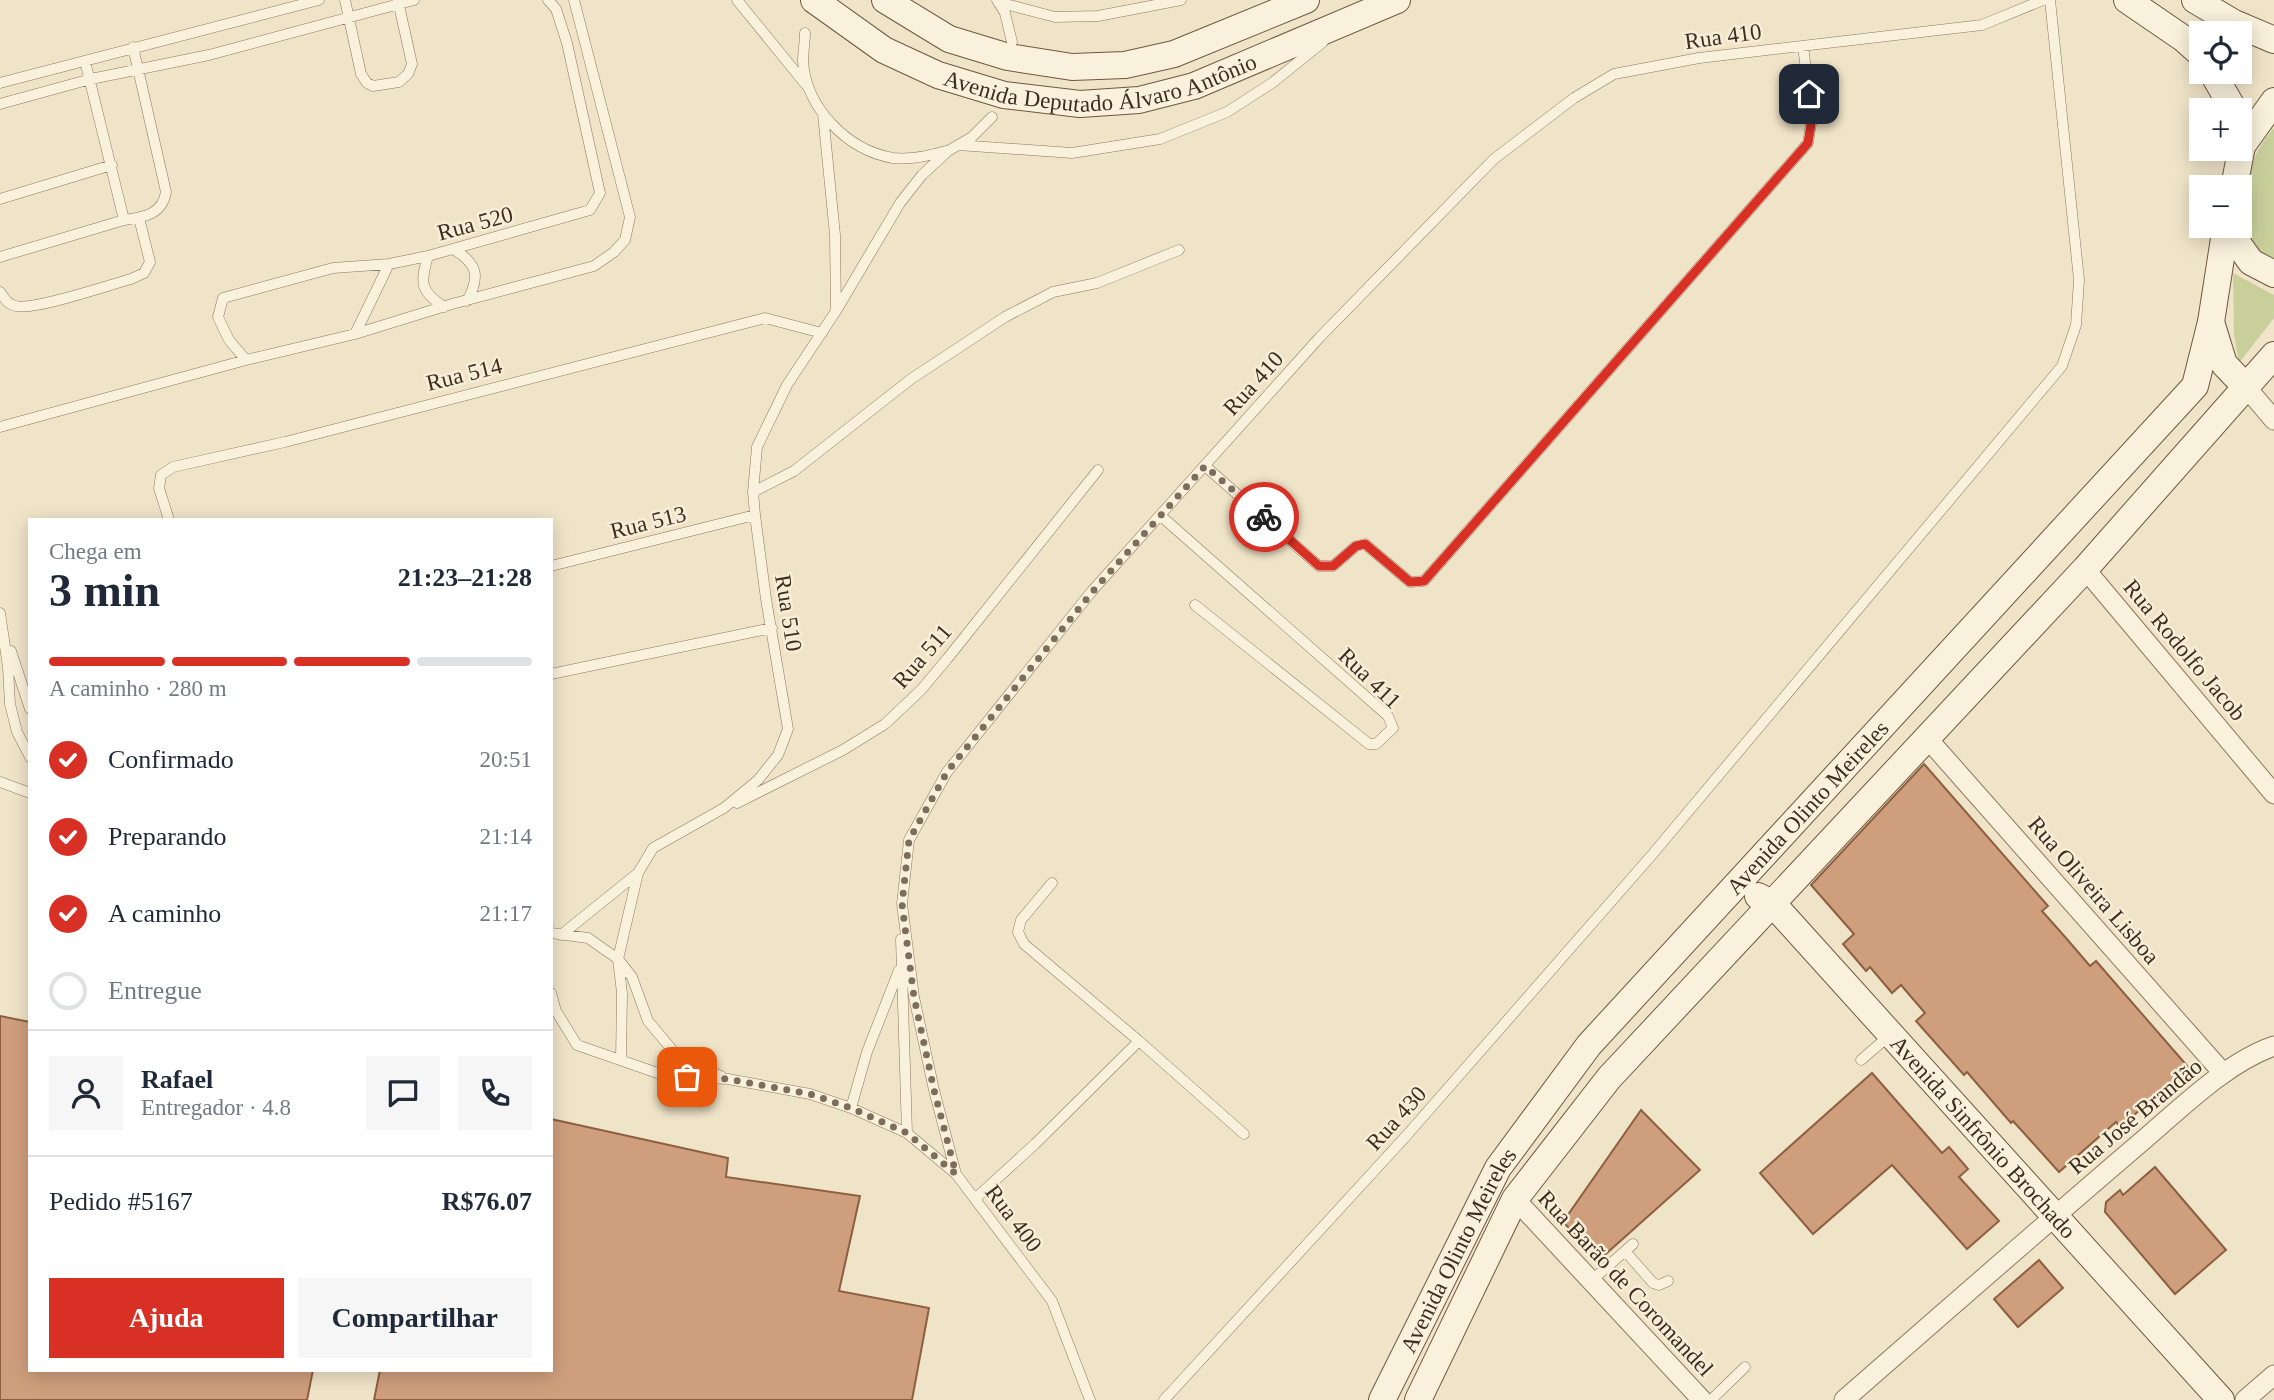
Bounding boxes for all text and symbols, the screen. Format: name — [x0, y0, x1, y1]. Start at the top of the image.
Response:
street label: Rua 410 — [1683, 19, 1763, 54]
map controls — [2189, 21, 2252, 238]
button: locate — [2189, 21, 2252, 84]
street label: Avenida Deputado Álvaro Antônio — [941, 49, 1260, 117]
pin — [1779, 64, 1839, 124]
icon: home — [1790, 75, 1828, 113]
button: + — [2189, 98, 2252, 161]
button: − — [2189, 175, 2252, 238]
street label: Rua 520 — [435, 201, 516, 246]
street label: Rua 410 — [1218, 346, 1289, 420]
street label: Rua 514 — [424, 353, 505, 396]
courier — [1229, 482, 1299, 552]
icon: bike — [1245, 498, 1283, 536]
street label: Rua 513 — [608, 501, 689, 544]
text: Chega em — [49, 539, 142, 564]
text: 21:23–21:28 — [398, 563, 532, 592]
text: 3 min — [49, 565, 160, 616]
street label: Rua 510 — [770, 573, 807, 653]
street label: Rua Rodolfo Jacob — [2118, 575, 2251, 726]
street label: Rua 511 — [888, 619, 957, 693]
street label: Rua 411 — [1333, 643, 1406, 714]
text: A caminho · 280 m — [49, 676, 227, 701]
street label: Avenida Olinto Meireles — [1722, 716, 1894, 900]
icon: check — [49, 741, 87, 779]
text: Confirmado — [108, 745, 234, 774]
text: 20:51 — [480, 747, 532, 772]
street label: Rua Oliveira Lisboa — [2023, 812, 2164, 969]
icon: check — [49, 818, 87, 856]
text: Preparando — [108, 822, 226, 851]
text: 21:14 — [480, 824, 532, 849]
icon: check — [49, 895, 87, 933]
text: A caminho — [108, 899, 221, 928]
text: 21:17 — [480, 901, 532, 926]
text: Entregue — [108, 976, 202, 1005]
street label: Avenida Sinfrônio Brochado — [1885, 1031, 2081, 1244]
pin — [657, 1047, 717, 1107]
street label: Rua José Brandão — [2064, 1053, 2207, 1179]
button: person — [49, 1056, 123, 1130]
button: chat — [366, 1056, 440, 1130]
button: phone — [458, 1056, 532, 1130]
icon: bag — [668, 1058, 706, 1096]
text: Rafael — [141, 1065, 213, 1094]
street label: Rua 430 — [1361, 1081, 1432, 1155]
text: Entregador · 4.8 — [141, 1095, 291, 1120]
street label: Avenida Olinto Meireles — [1396, 1143, 1522, 1357]
street label: Rua 400 — [980, 1180, 1047, 1257]
street label: Rua Barão de Coromandel — [1533, 1185, 1718, 1381]
text: Pedido #5167 — [49, 1187, 193, 1216]
text: R$76.07 — [442, 1187, 532, 1216]
button: Ajuda — [49, 1278, 284, 1358]
button: Compartilhar — [298, 1278, 532, 1358]

